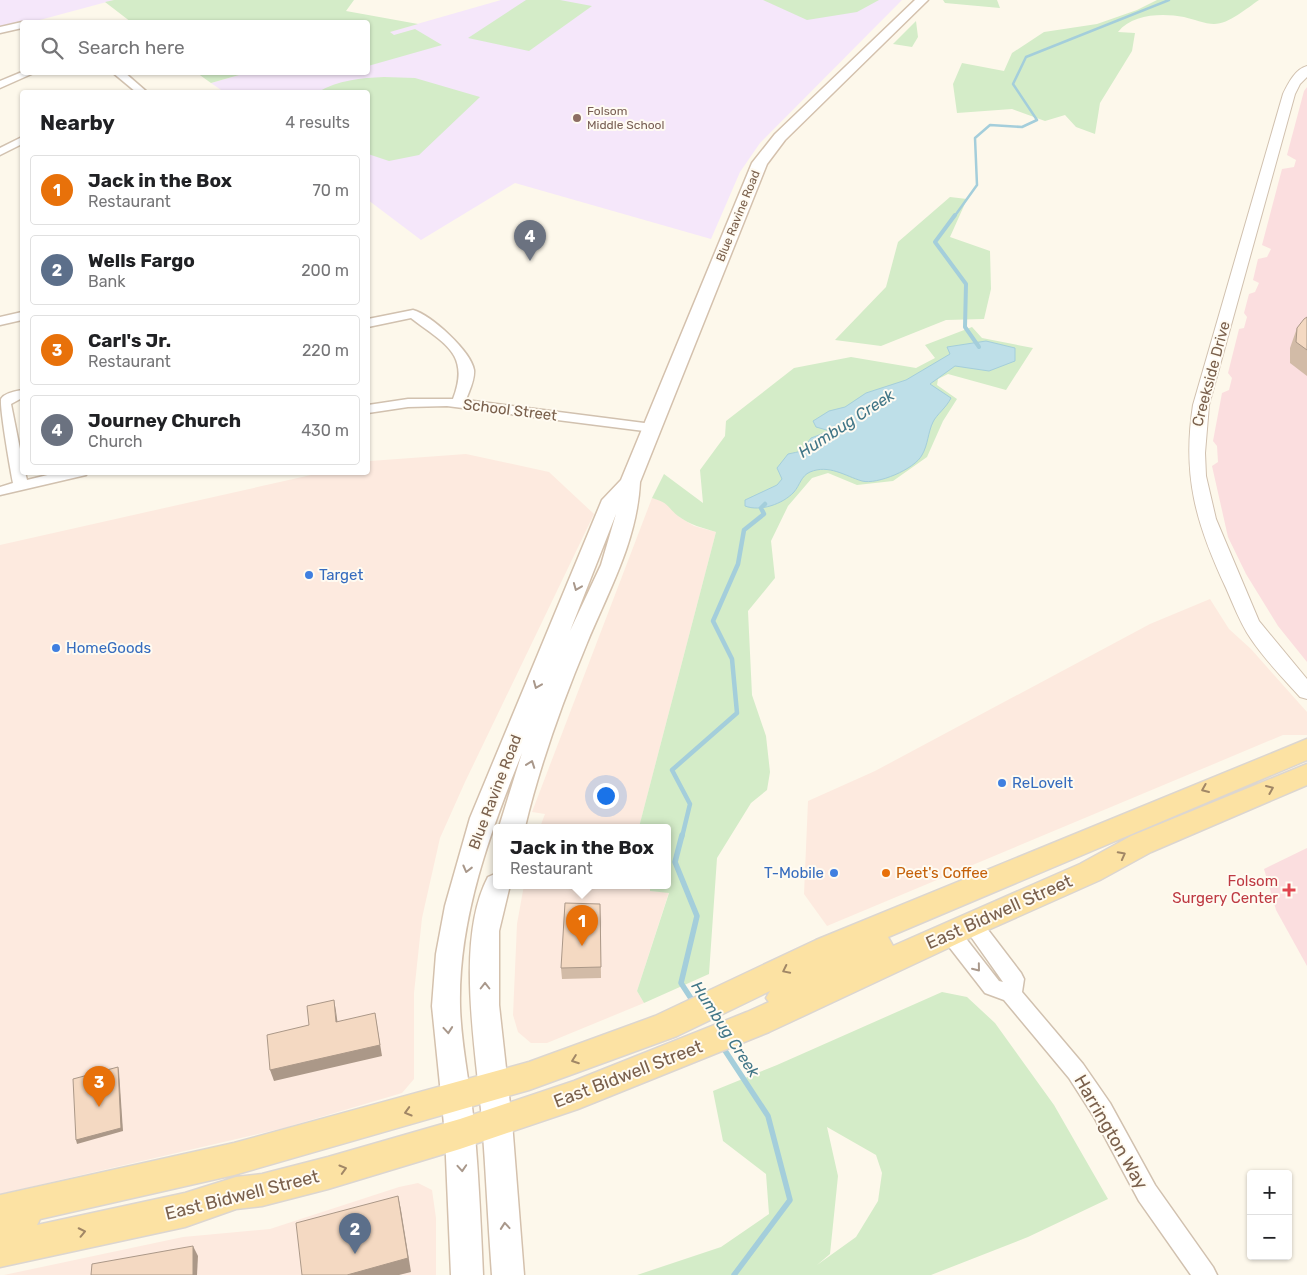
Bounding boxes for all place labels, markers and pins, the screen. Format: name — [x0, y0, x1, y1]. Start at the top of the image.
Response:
place label: Folsom Middle School — [587, 104, 664, 132]
marker: Folsom Middle School — [571, 112, 583, 124]
pin: 4 — [514, 220, 546, 261]
place label: Target — [319, 566, 363, 584]
marker: Target — [303, 569, 315, 581]
place label: HomeGoods — [66, 639, 151, 657]
marker: HomeGoods — [50, 642, 62, 654]
place label: ReLoveIt — [1012, 774, 1073, 792]
marker: ReLoveIt — [996, 777, 1008, 789]
place label: T-Mobile — [764, 864, 824, 882]
place label: Peet's Coffee — [896, 864, 988, 882]
marker: T-Mobile — [828, 867, 840, 879]
marker: Peet's Coffee — [880, 867, 892, 879]
place label: Folsom Surgery Center — [1172, 872, 1278, 907]
marker: Folsom Surgery Center — [1282, 883, 1296, 897]
pin: 1 — [566, 905, 598, 946]
pin: 3 — [83, 1066, 115, 1107]
pin: 2 — [339, 1213, 371, 1254]

